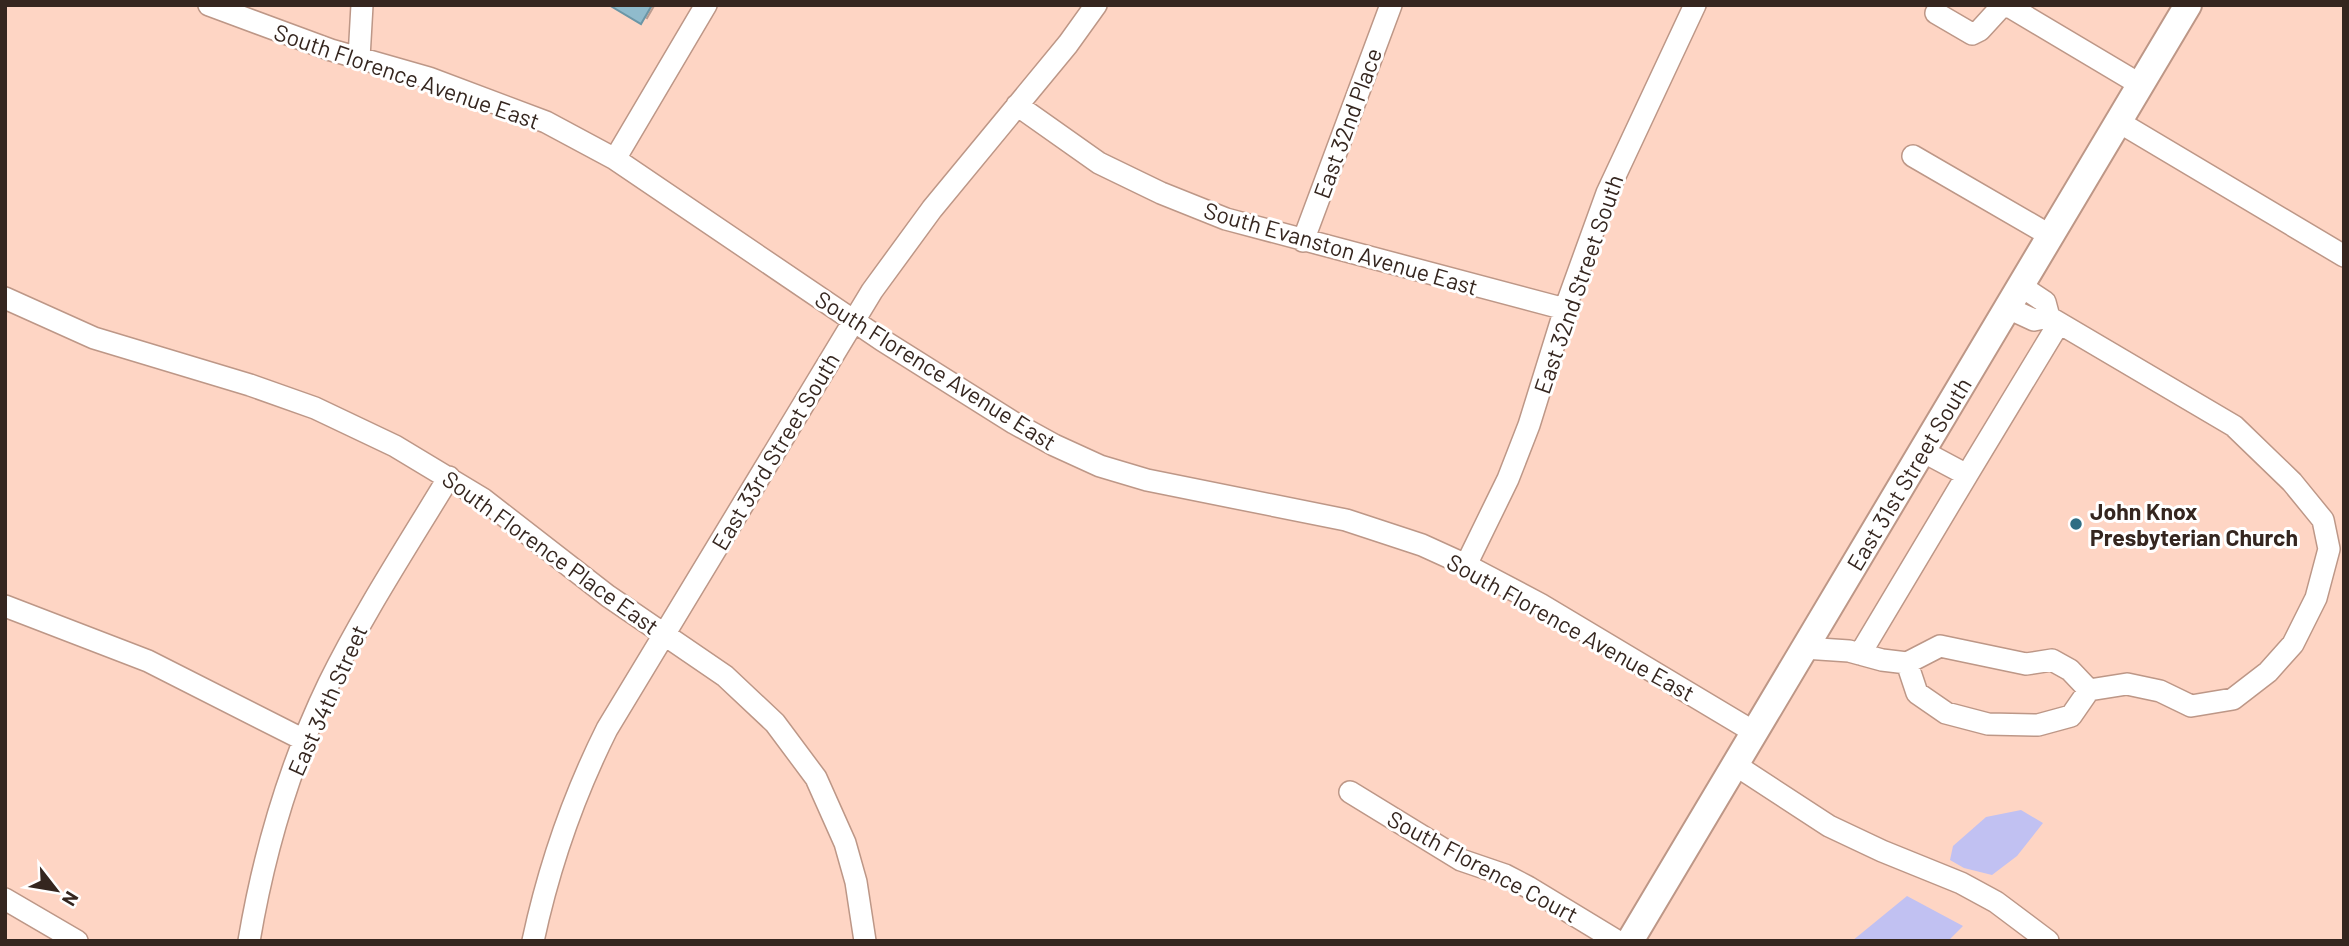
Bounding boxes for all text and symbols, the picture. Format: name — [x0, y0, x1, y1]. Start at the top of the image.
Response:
street label: South Florence Avenue East — [271, 17, 543, 135]
street label: East 32nd Place — [1307, 44, 1387, 202]
street label: East 32nd Street South — [1527, 171, 1629, 397]
street label: South Evanston Avenue East — [1201, 195, 1481, 301]
street label: South Florence Avenue East — [810, 284, 1062, 456]
street label: East 33rd Street South — [705, 347, 845, 555]
street label: East 31st Street South — [1840, 372, 1977, 575]
street label: South Florence Place East — [437, 464, 665, 640]
place label: John Knox Presbyterian Church — [2090, 497, 2298, 551]
marker: John Knox Presbyterian Church — [2068, 516, 2084, 532]
street label: South Florence Avenue East — [1442, 547, 1700, 707]
street label: East 34th Street — [281, 620, 373, 780]
street label: South Florence Court — [1383, 804, 1583, 928]
north arrow — [21, 855, 91, 925]
text: N — [58, 888, 84, 910]

